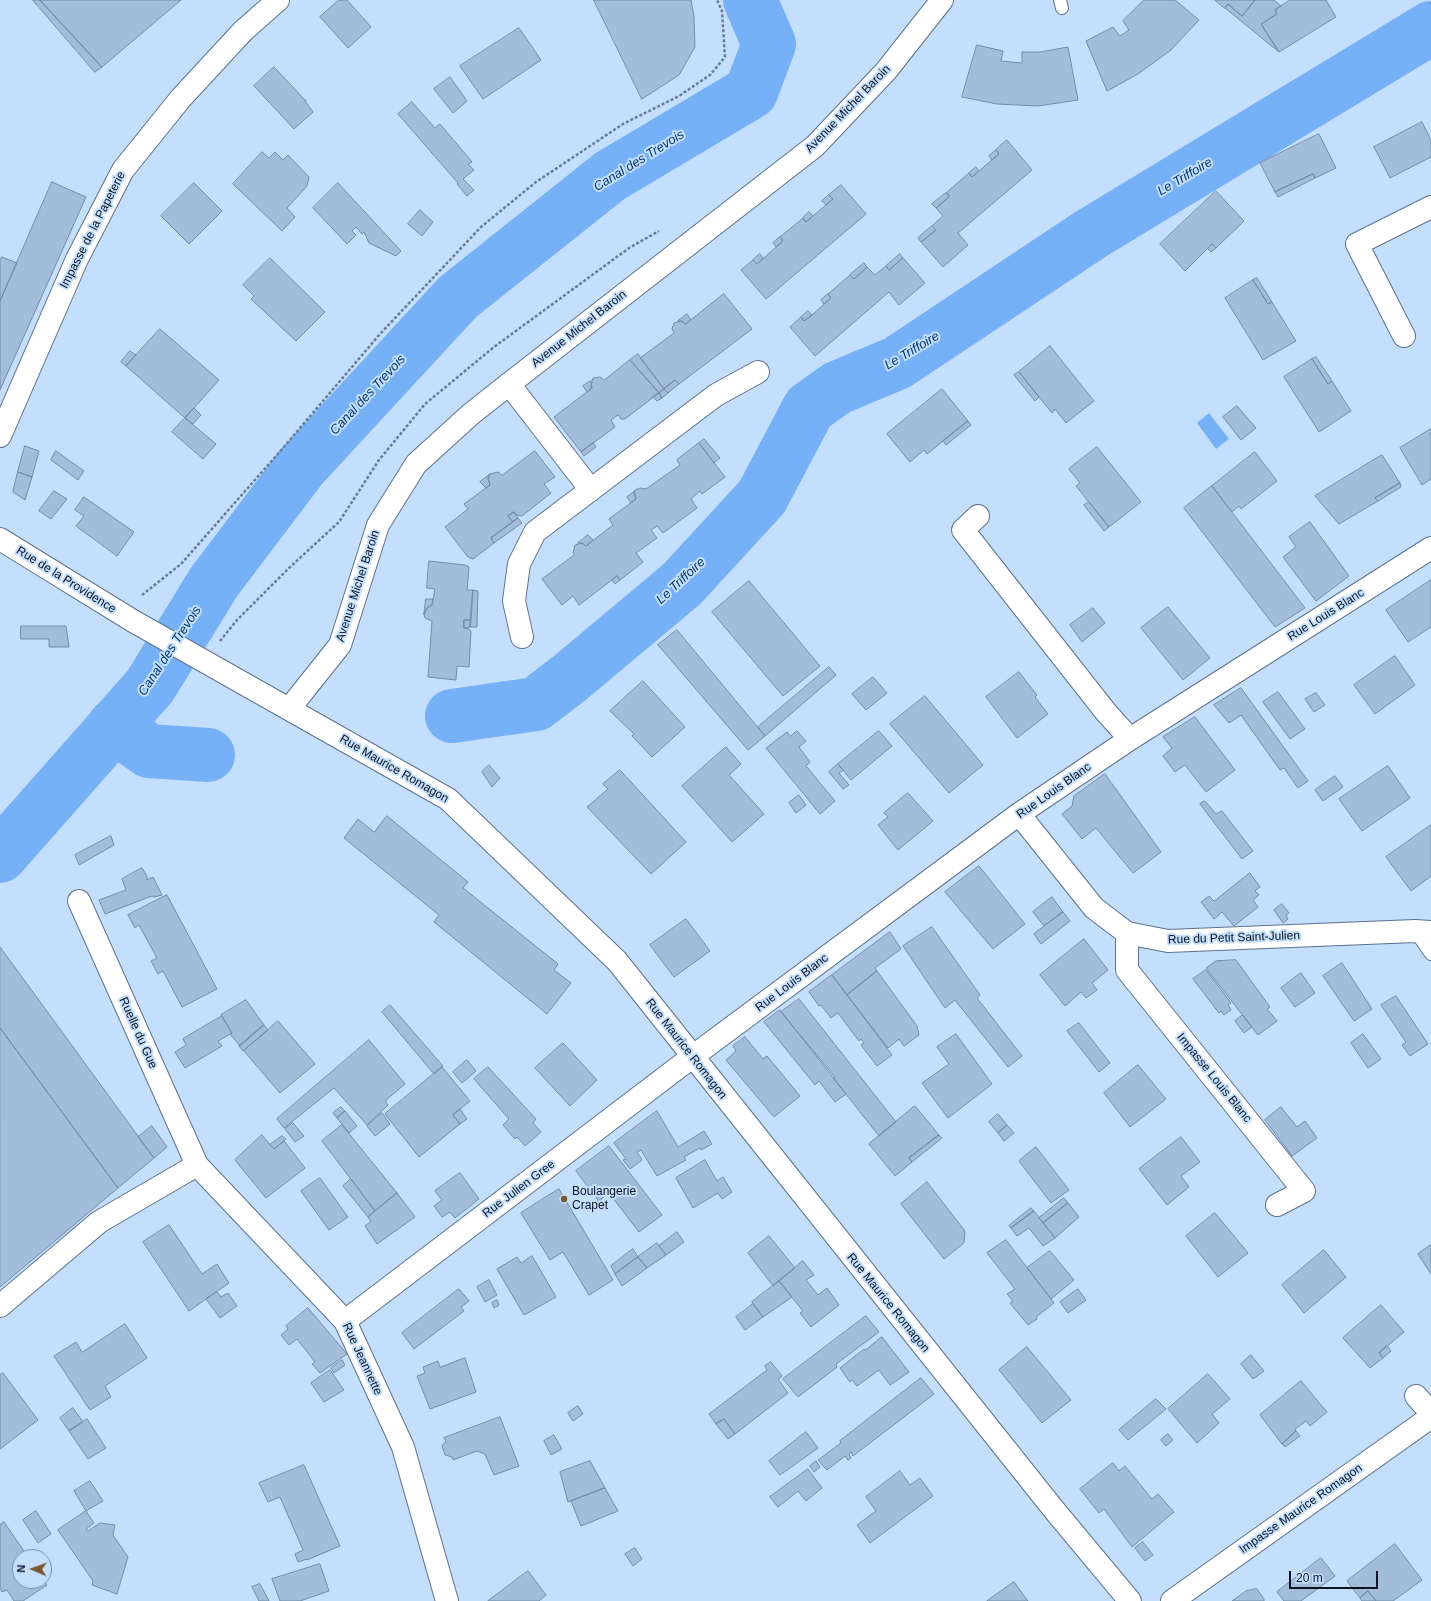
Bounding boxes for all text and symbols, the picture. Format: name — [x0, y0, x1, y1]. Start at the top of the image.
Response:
street label: Avenue Michel Baroin — [802, 62, 894, 156]
water label: Canal des Trevois — [591, 127, 687, 195]
water label: Le Triffoire — [1155, 155, 1215, 199]
street label: Impasse de la Papeterie — [57, 169, 129, 291]
street label: Avenue Michel Baroin — [529, 287, 629, 371]
water label: Le Triffoire — [882, 329, 942, 373]
water label: Canal des Trevois — [327, 352, 409, 438]
street label: Avenue Michel Baroin — [333, 528, 383, 644]
street label: Rue de la Providence — [14, 543, 118, 617]
water label: Le Triffoire — [653, 554, 709, 608]
street label: Rue Louis Blanc — [1285, 586, 1367, 644]
water label: Canal des Trevois — [135, 603, 205, 699]
street label: Rue Maurice Romagon — [337, 732, 451, 806]
street label: Rue Louis Blanc — [1014, 760, 1094, 822]
street label: Rue du Petit Saint-Julien — [1168, 928, 1300, 948]
street label: Rue Louis Blanc — [753, 951, 831, 1015]
street label: Ruelle du Gue — [116, 995, 160, 1071]
street label: Rue Maurice Romagon — [642, 996, 730, 1102]
street label: Impasse Louis Blanc — [1174, 1030, 1254, 1126]
street label: Rue Julien Gree — [480, 1157, 558, 1221]
place label: Boulangerie Crapet — [572, 1185, 636, 1213]
marker: Boulangerie Crapet — [559, 1194, 569, 1204]
street label: Rue Maurice Romagon — [844, 1251, 932, 1355]
street label: Rue Jeannette — [339, 1321, 385, 1397]
street label: Impasse Maurice Romagon — [1237, 1461, 1365, 1557]
north arrow — [12, 1549, 52, 1589]
scale bar — [1291, 1563, 1380, 1589]
text: N — [15, 1564, 27, 1573]
text: 20 m — [1296, 1571, 1323, 1585]

